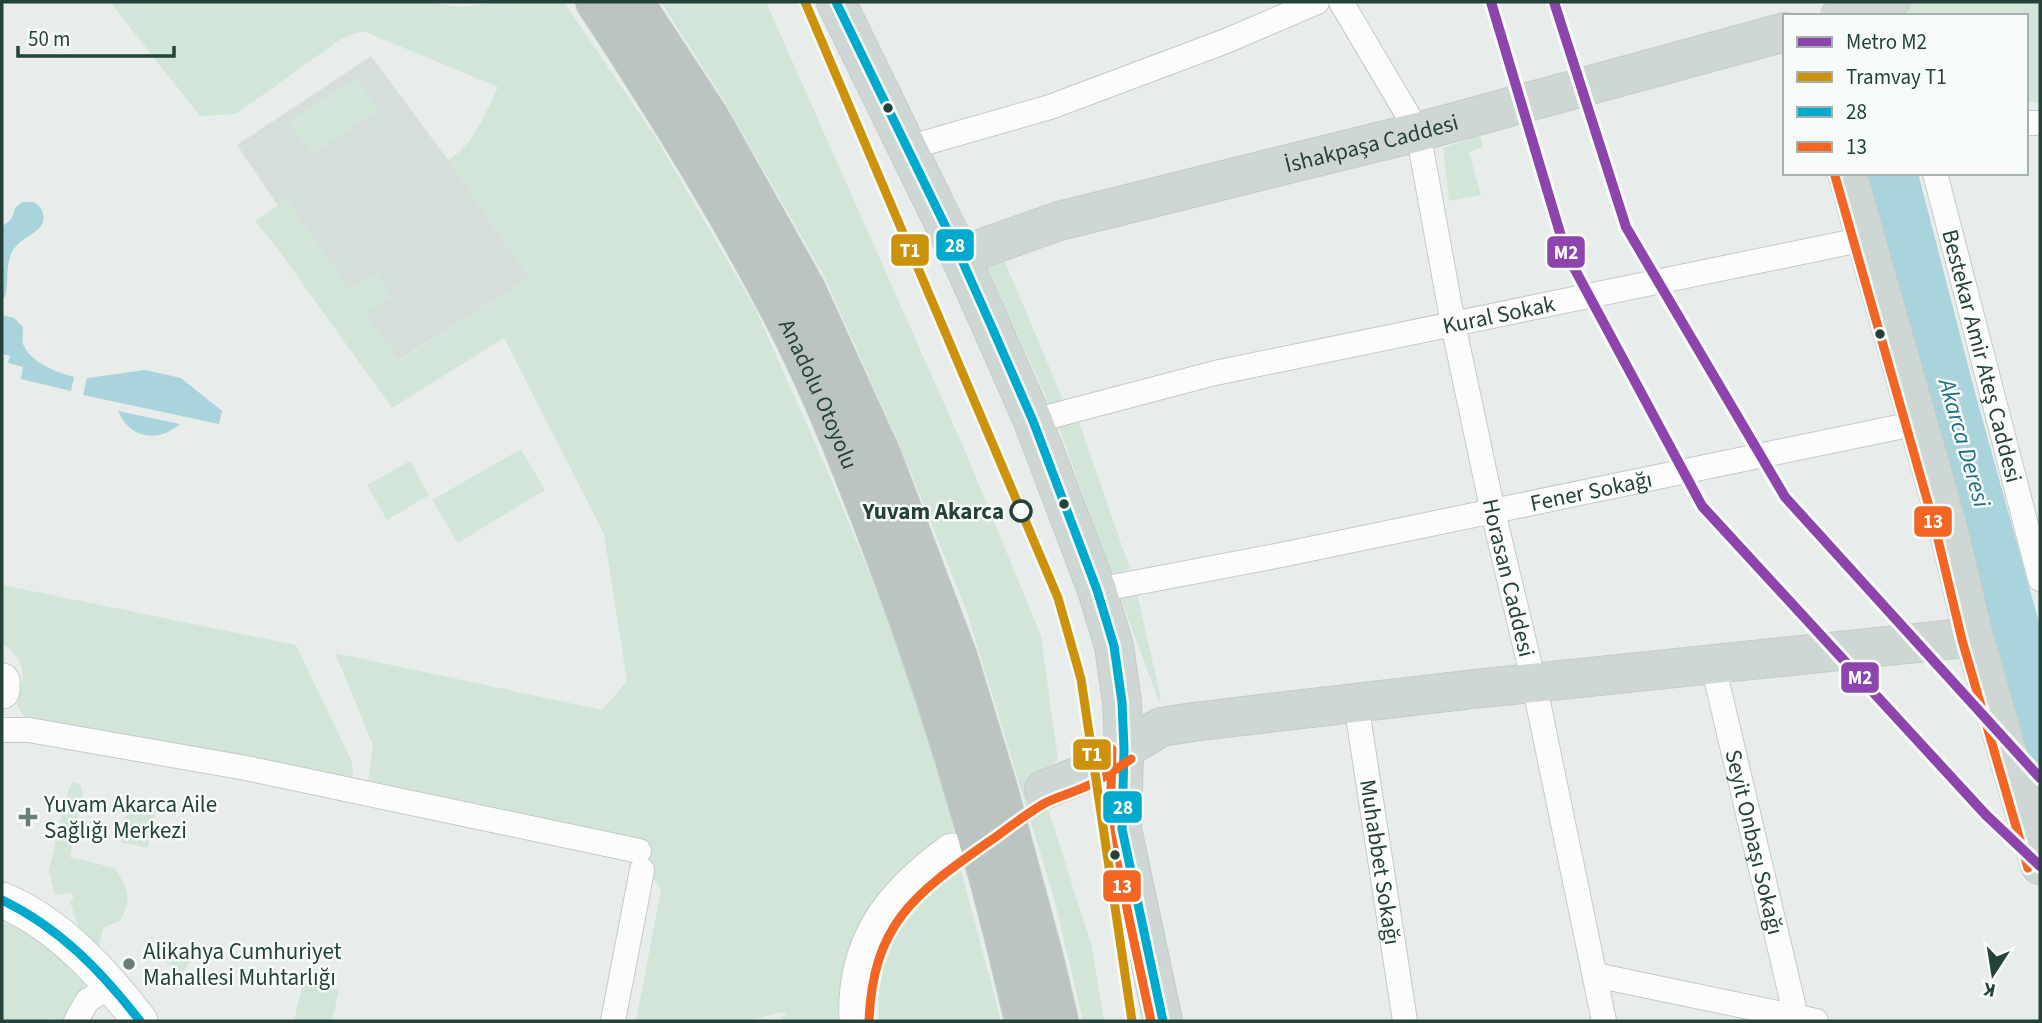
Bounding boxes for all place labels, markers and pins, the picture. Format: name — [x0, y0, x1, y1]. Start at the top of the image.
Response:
unlabelled marker — [881, 101, 895, 115]
unlabelled marker — [1873, 327, 1887, 341]
place label: Yuvam Akarca — [861, 495, 1004, 528]
unlabelled marker — [1057, 497, 1071, 511]
marker: Yuvam Akarca — [1010, 500, 1032, 522]
place label: Yuvam Akarca Aile Sağlığı Merkezi — [43, 788, 217, 847]
marker: Yuvam Akarca Aile Sağlığı Merkezi — [18, 807, 38, 827]
unlabelled marker — [1108, 848, 1122, 862]
place label: Alikahya Cumhuriyet Mahallesi Muhtarlığı — [143, 935, 342, 994]
marker: Alikahya Cumhuriyet Mahallesi Muhtarlığı — [121, 956, 137, 972]

